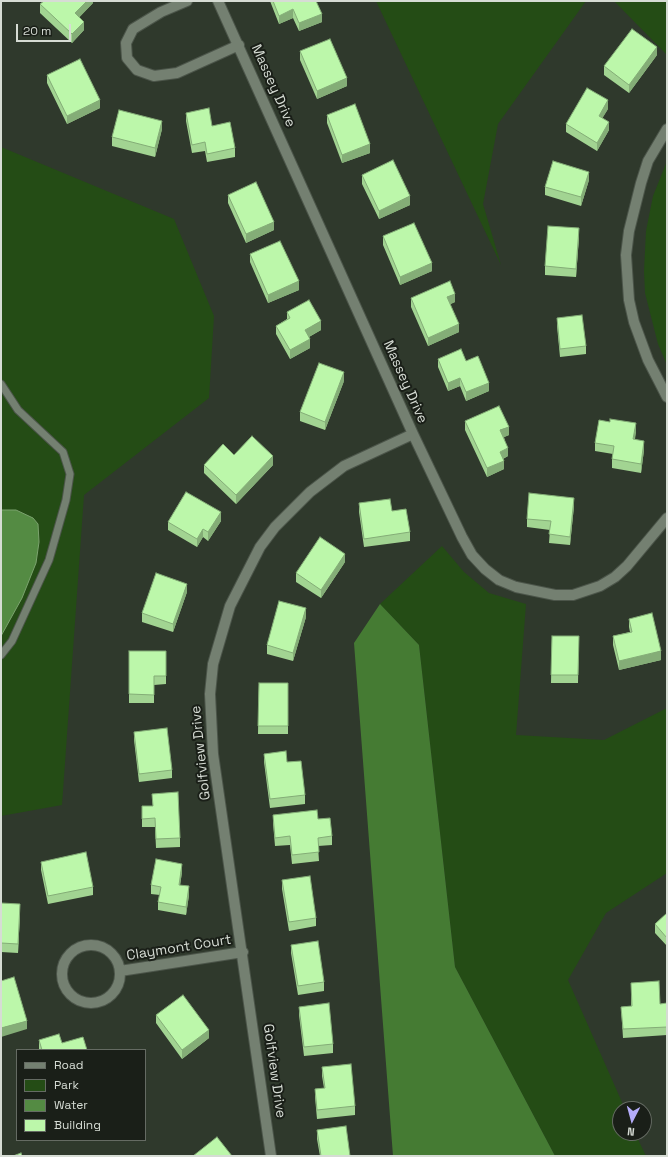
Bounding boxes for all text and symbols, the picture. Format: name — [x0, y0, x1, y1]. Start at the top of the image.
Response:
scale bar — [18, 16, 73, 42]
text: 20 m — [23, 23, 51, 39]
street label: Massey Drive — [247, 42, 299, 130]
street label: Massey Drive — [379, 338, 431, 426]
street label: Golfview Drive — [188, 705, 214, 801]
street label: Claymont Court — [125, 931, 233, 965]
street label: Golfview Drive — [259, 1023, 289, 1119]
legend — [16, 1049, 146, 1141]
text: Road — [54, 1057, 83, 1073]
text: Park — [54, 1077, 79, 1093]
text: Water — [54, 1097, 88, 1113]
north arrow — [612, 1101, 652, 1141]
text: Building — [54, 1117, 101, 1133]
text: N — [626, 1125, 635, 1139]

